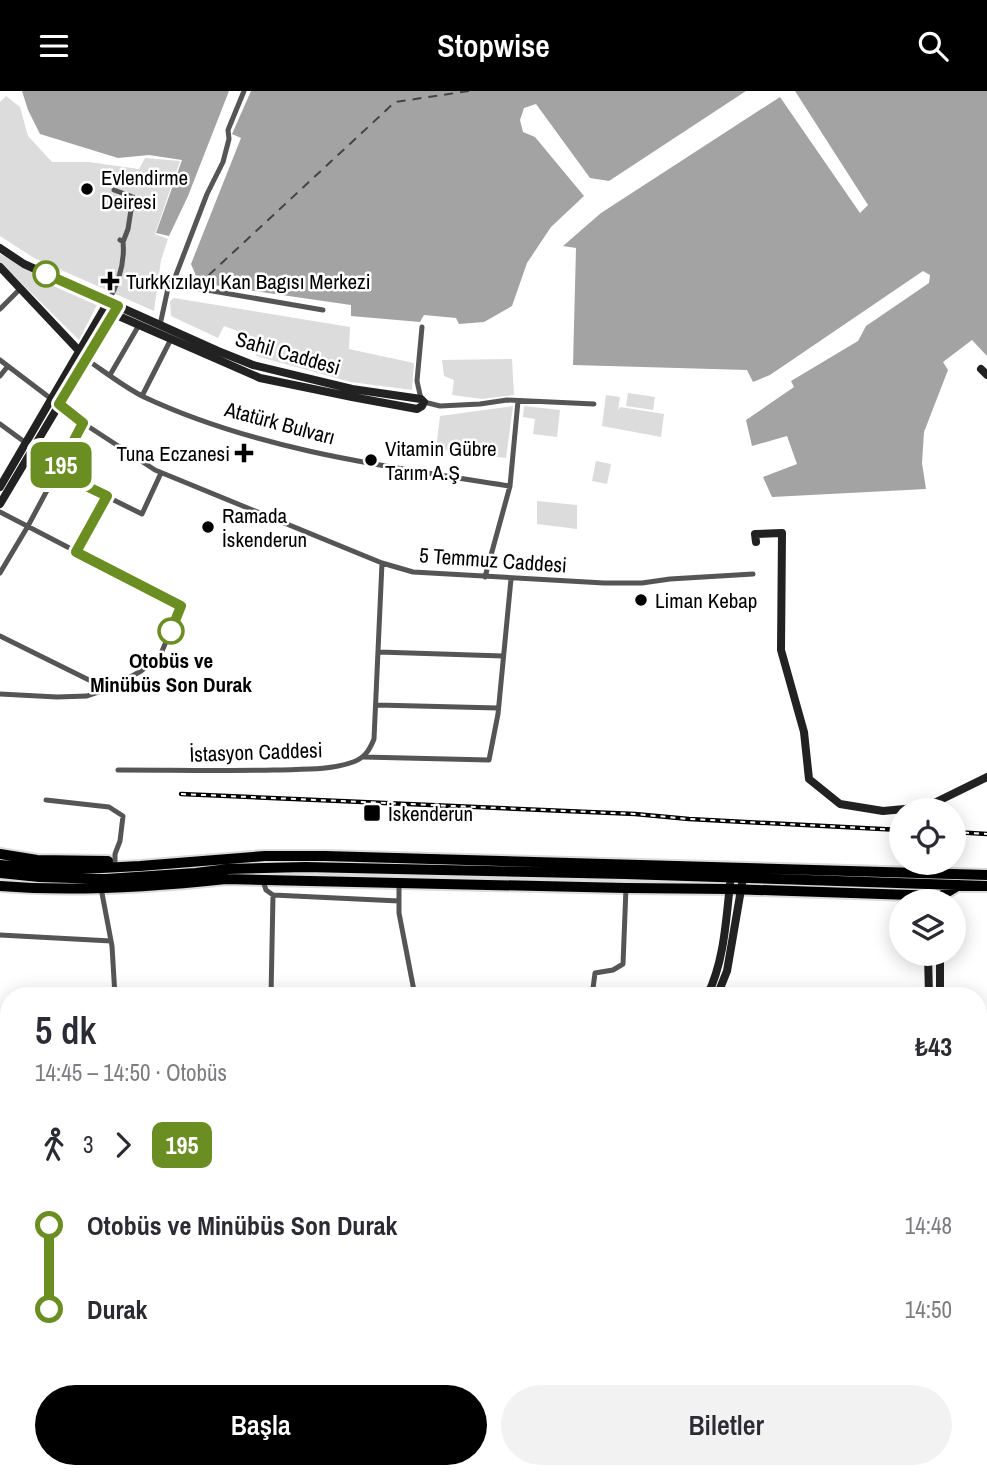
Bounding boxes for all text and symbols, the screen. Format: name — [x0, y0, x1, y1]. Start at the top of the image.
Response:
text: Stopwise — [437, 24, 550, 67]
icon: menu — [35, 27, 73, 65]
icon: search — [914, 27, 952, 65]
place label: Evlendirme Deiresi — [101, 163, 188, 216]
marker: Evlendirme Deiresi — [79, 181, 95, 197]
unlabelled marker — [33, 261, 59, 287]
place label: TurkKızılayı Kan Bagısı Merkezi — [126, 267, 371, 296]
marker: TurkKızılayı Kan Bagısı Merkezi — [100, 271, 120, 291]
street label: Sahil Caddesi — [232, 324, 344, 382]
street label: Atatürk Bulvarı — [221, 394, 338, 452]
place label: Vitamin Gübre Tarım A.Ş — [385, 434, 497, 487]
place label: Tuna Eczanesi — [117, 439, 230, 468]
line badge: 195 — [21, 442, 101, 488]
marker: Tuna Eczanesi — [236, 445, 252, 461]
text: 195 — [45, 449, 77, 481]
marker: Vitamin Gübre Tarım A.Ş — [363, 452, 379, 468]
place label: Ramada İskenderun — [222, 501, 307, 554]
marker: Ramada İskenderun — [200, 519, 216, 535]
street label: 5 Temmuz Caddesi — [418, 540, 568, 580]
place label: Liman Kebap — [655, 586, 757, 615]
marker: Liman Kebap — [633, 592, 649, 608]
marker: Otobüs ve Minübüs Son Durak — [158, 618, 184, 644]
place label: Otobüs ve Minübüs Son Durak — [90, 646, 252, 699]
street label: İstasyon Caddesi — [189, 735, 323, 769]
map controls — [889, 798, 966, 966]
button: locate — [889, 798, 966, 875]
place label: İskenderun — [388, 799, 473, 828]
marker: İskenderun — [362, 803, 382, 823]
button: layers — [889, 889, 966, 966]
text: 5 dk — [35, 1005, 96, 1056]
text: ₺43 — [915, 1029, 952, 1064]
text: 14:45 – 14:50 · Otobüs — [35, 1057, 227, 1088]
icon: walk — [35, 1126, 73, 1164]
icon: forward — [104, 1126, 142, 1164]
text: 3 — [83, 1129, 94, 1160]
text: 195 — [166, 1129, 198, 1161]
text: Otobüs ve Minübüs Son Durak — [87, 1208, 397, 1243]
text: 14:48 — [905, 1210, 952, 1241]
text: Durak — [87, 1292, 147, 1327]
text: 14:50 — [905, 1294, 952, 1325]
button: Başla — [35, 1385, 487, 1465]
button: Biletler — [501, 1385, 952, 1465]

